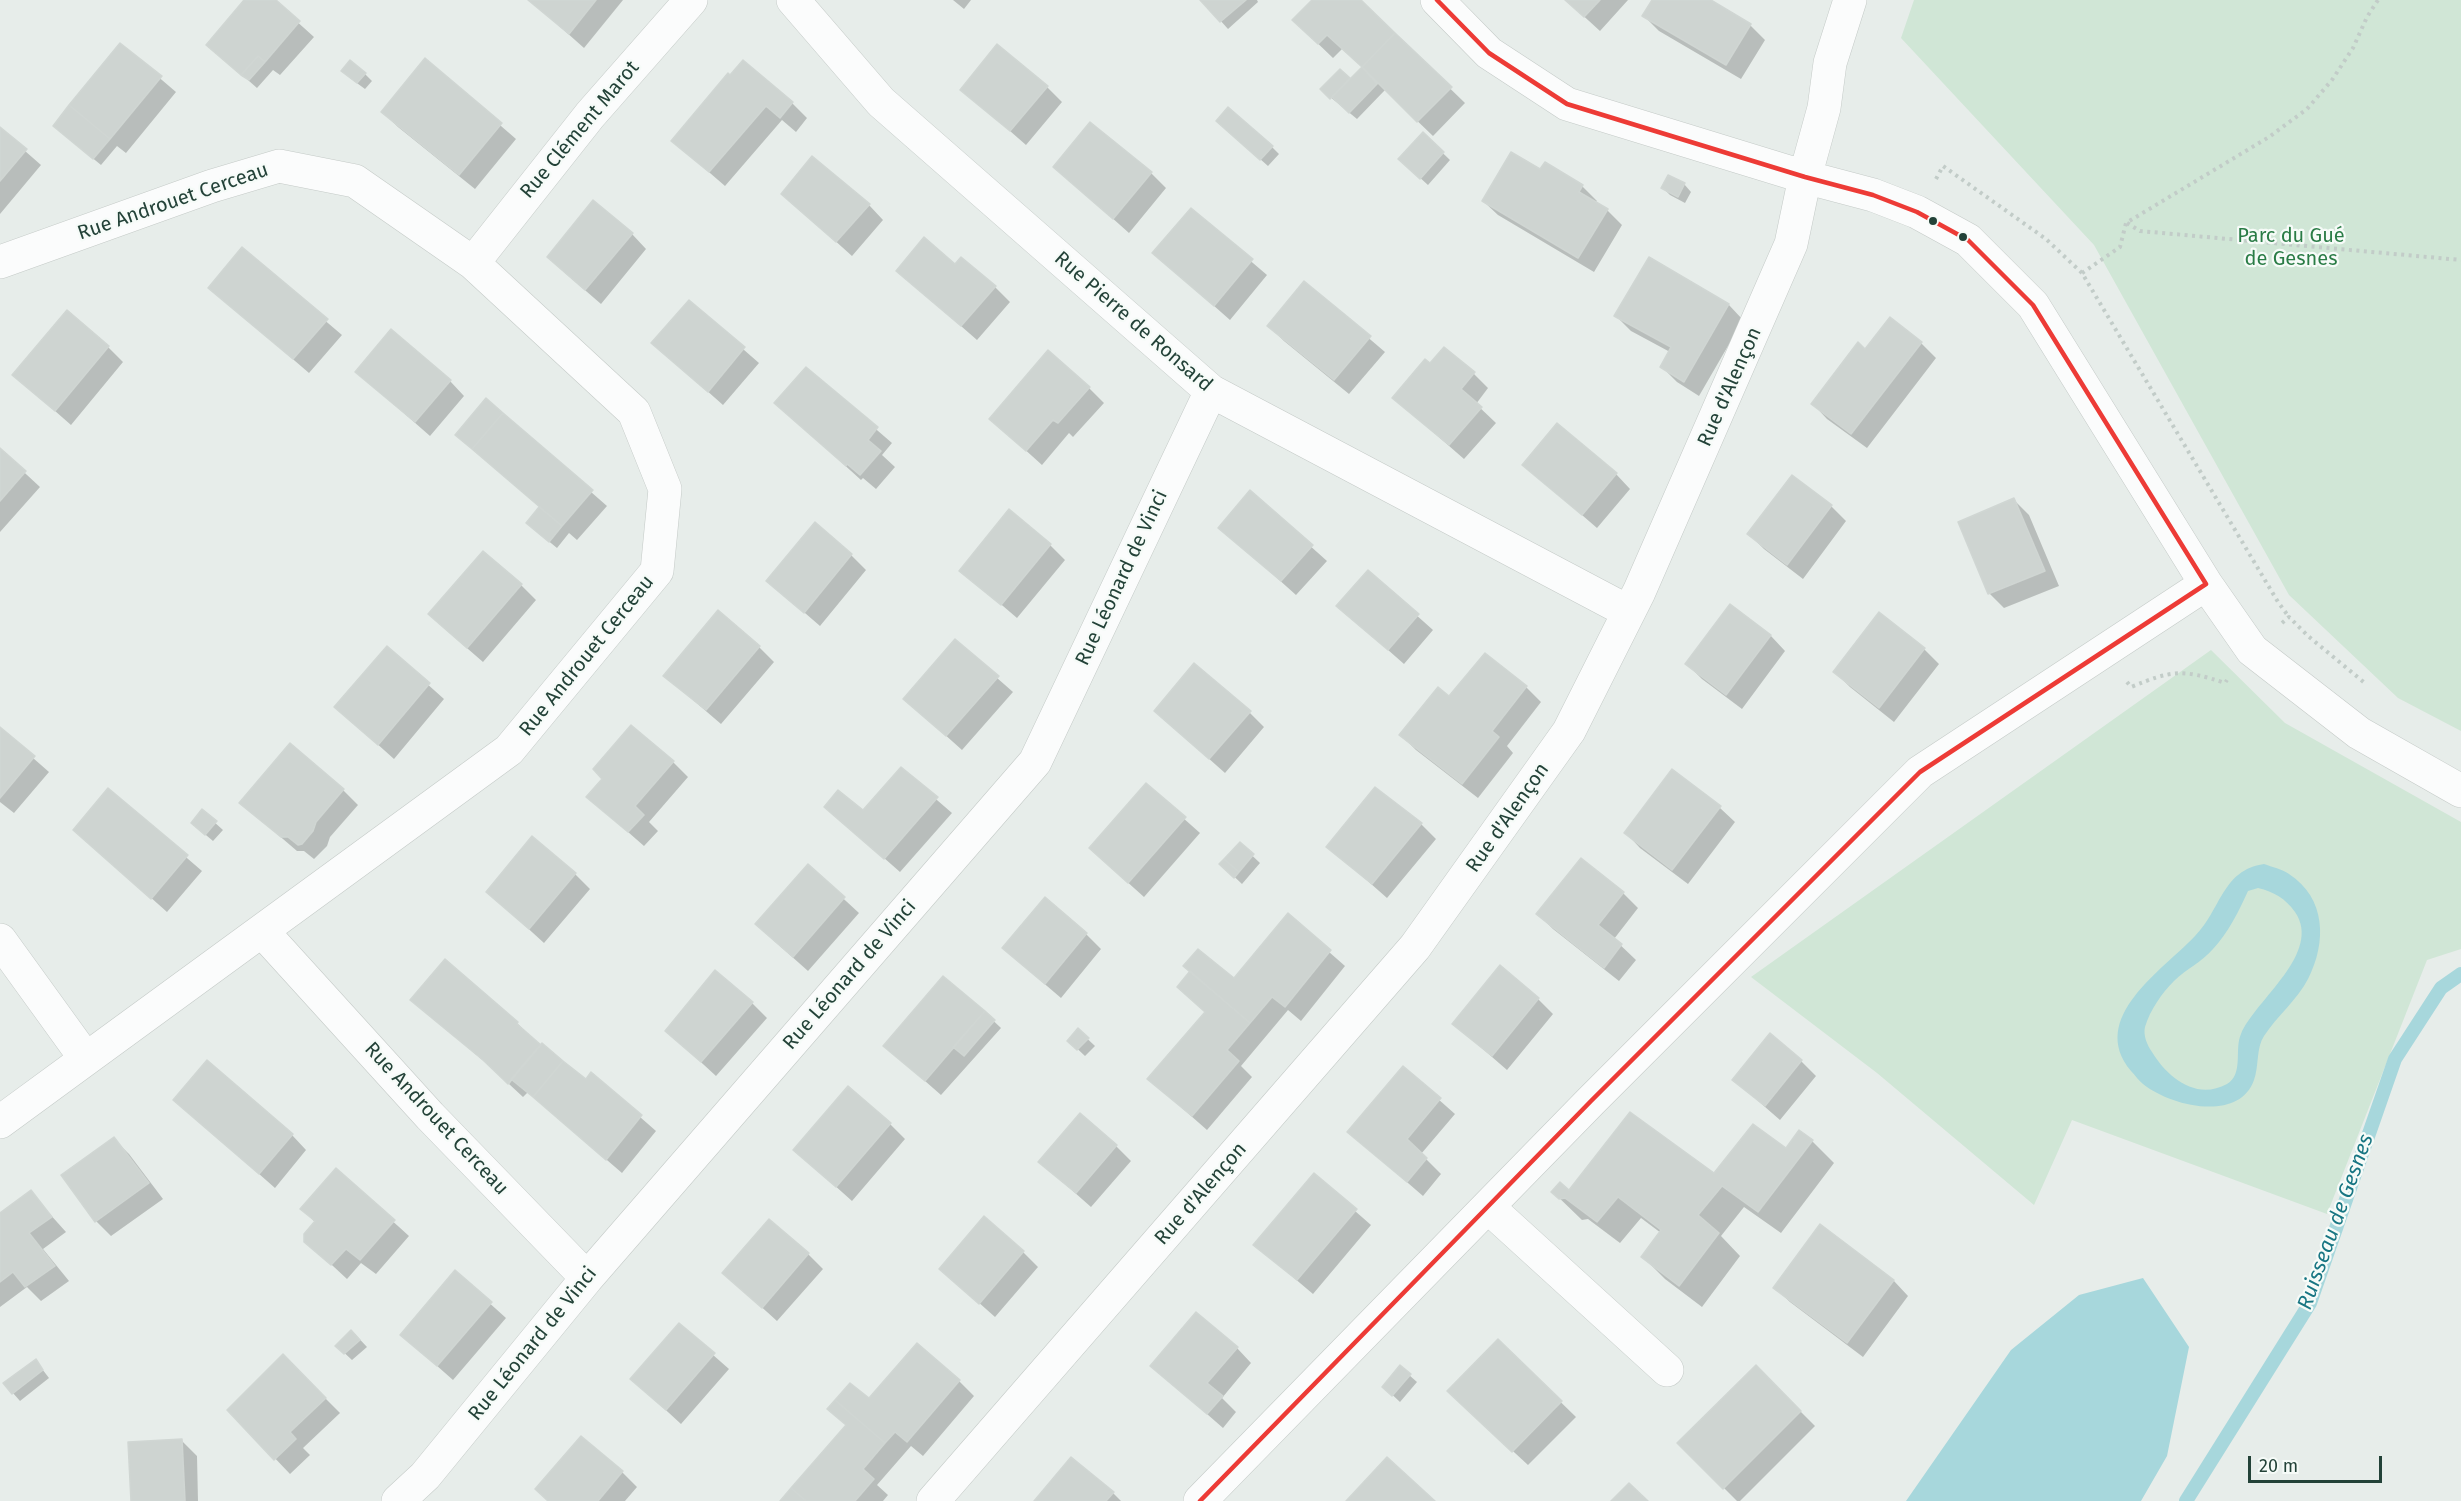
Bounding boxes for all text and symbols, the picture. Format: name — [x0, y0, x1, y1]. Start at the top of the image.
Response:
street label: Rue Clément Marot — [515, 56, 645, 204]
street label: Rue Androuet Cerceau — [74, 158, 272, 246]
unlabelled marker — [1927, 215, 1939, 227]
park label: Parc du Gué de Gesnes — [2237, 224, 2345, 271]
unlabelled marker — [1957, 231, 1969, 243]
street label: Rue Pierre de Ronsard — [1049, 247, 1217, 397]
street label: Rue d'Alençon — [1693, 324, 1767, 450]
street label: Rue Léonard de Vinci — [1071, 486, 1173, 670]
street label: Rue Androuet Cerceau — [515, 571, 659, 741]
street label: Rue d'Alençon — [1461, 759, 1555, 877]
street label: Rue Léonard de Vinci — [778, 895, 922, 1055]
street label: Rue Androuet Cerceau — [359, 1038, 513, 1200]
water label: Ruisseau de Gesnes — [2293, 1131, 2379, 1313]
street label: Rue d'Alençon — [1150, 1138, 1252, 1250]
street label: Rue Léonard de Vinci — [464, 1262, 602, 1426]
scale bar — [2251, 1444, 2384, 1482]
text: 20 m — [2259, 1455, 2298, 1477]

